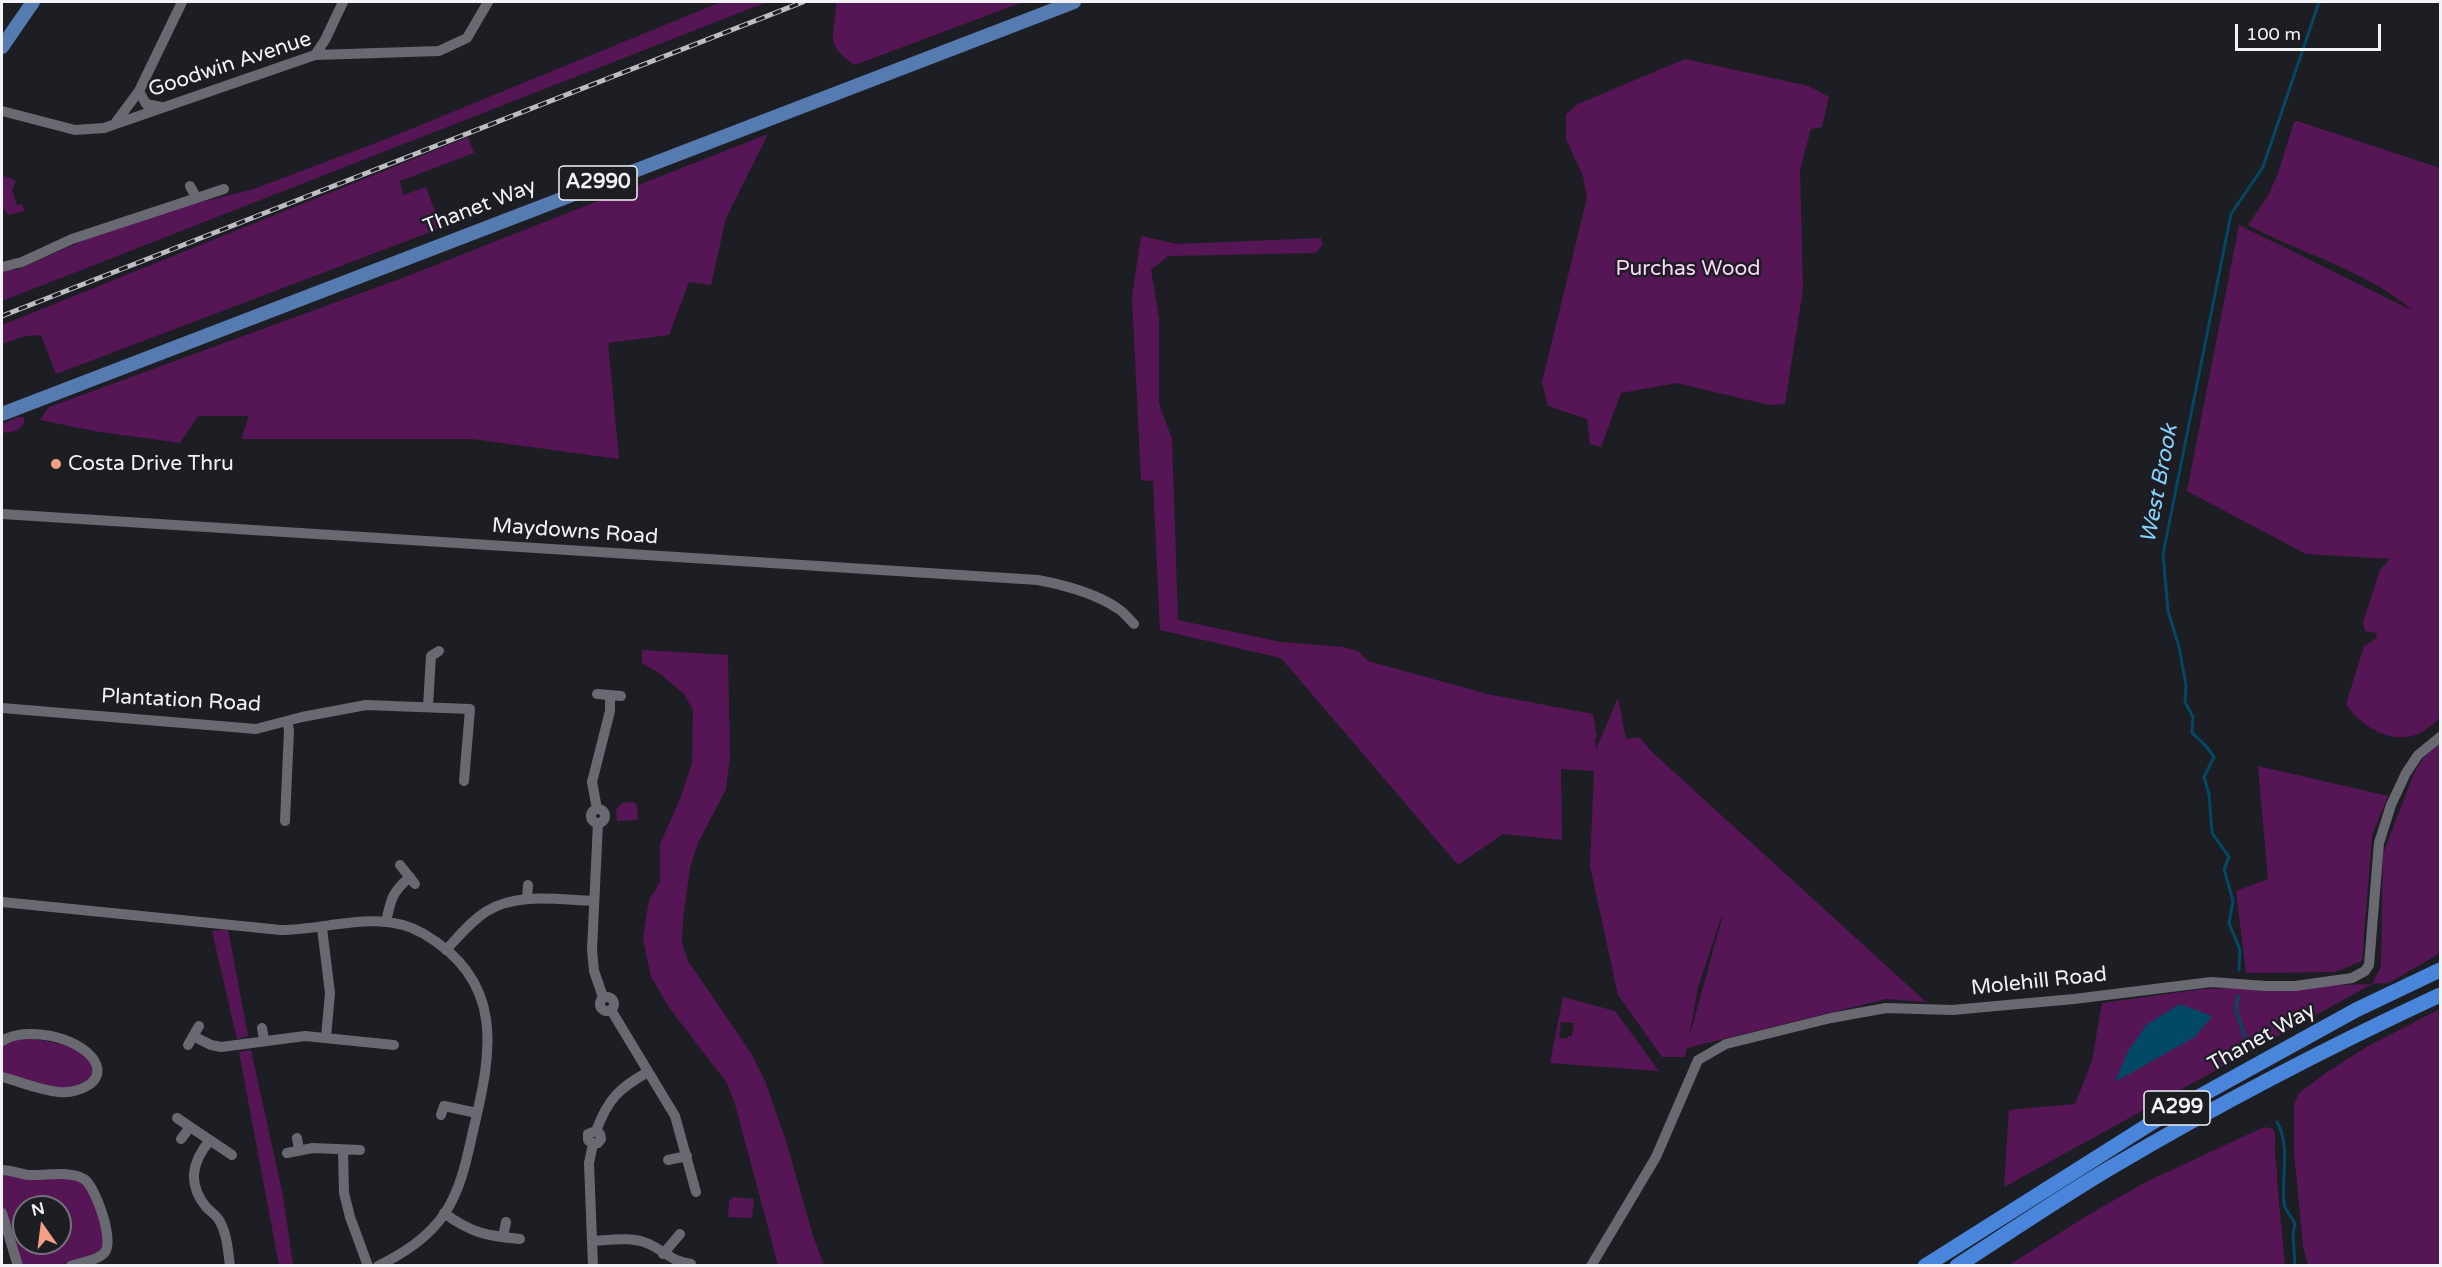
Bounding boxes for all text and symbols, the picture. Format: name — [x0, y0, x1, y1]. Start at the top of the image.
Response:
scale bar — [2238, 12, 2384, 50]
text: 100 m — [2246, 23, 2301, 45]
street label: Goodwin Avenue — [145, 27, 315, 103]
road number: A2990 — [559, 166, 637, 200]
street label: Thanet Way — [420, 174, 540, 240]
park label: Purchas Wood — [1616, 256, 1760, 282]
water label: West Brook — [2136, 422, 2184, 546]
place label: Costa Drive Thru — [68, 451, 234, 477]
marker: Costa Drive Thru — [49, 457, 63, 471]
street label: Maydowns Road — [491, 514, 659, 550]
street label: Plantation Road — [100, 684, 262, 718]
street label: Molehill Road — [1970, 962, 2108, 1002]
street label: Thanet Way — [2204, 998, 2320, 1078]
road number: A299 — [2144, 1091, 2210, 1125]
north arrow — [12, 1195, 72, 1255]
text: N — [29, 1198, 47, 1221]

